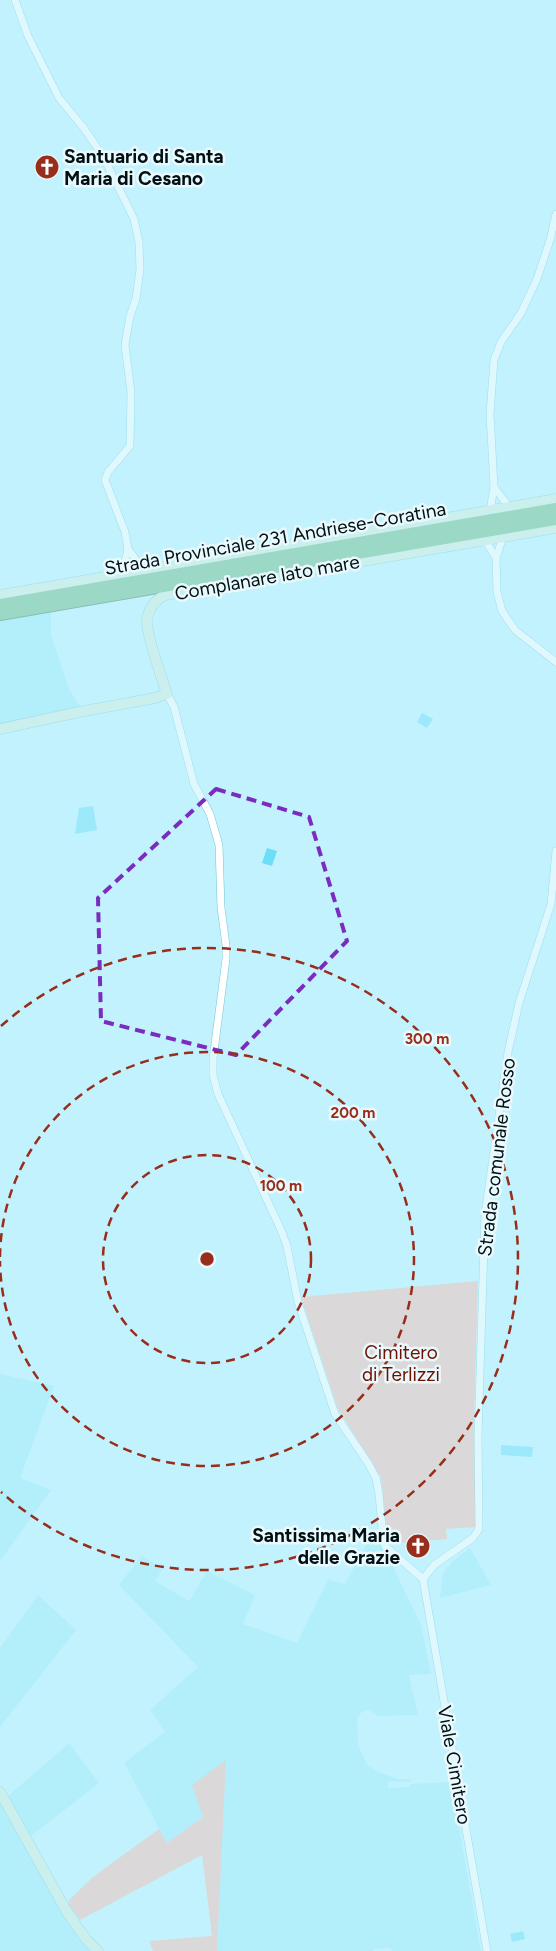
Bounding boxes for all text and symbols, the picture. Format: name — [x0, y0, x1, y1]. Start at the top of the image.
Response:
place label: Santuario di Santa Maria di Cesano — [64, 145, 224, 190]
church icon: Santuario di Santa Maria di Cesano — [34, 154, 60, 180]
street label: Strada Provinciale 231 Andriese-Coratina — [103, 497, 448, 580]
street label: Complanare lato mare — [173, 550, 361, 605]
text: 300 m — [405, 1030, 449, 1048]
street label: Strada comunale Rosso — [473, 1057, 520, 1258]
text: 200 m — [331, 1104, 375, 1122]
text: 100 m — [260, 1177, 302, 1195]
centre of rings — [198, 1250, 216, 1268]
park label: Cimitero di Terlizzi — [362, 1341, 440, 1386]
place label: Santissima Maria delle Grazie — [252, 1524, 400, 1569]
church icon: Santissima Maria delle Grazie — [405, 1533, 431, 1559]
street label: Viale Cimitero — [433, 1704, 476, 1826]

